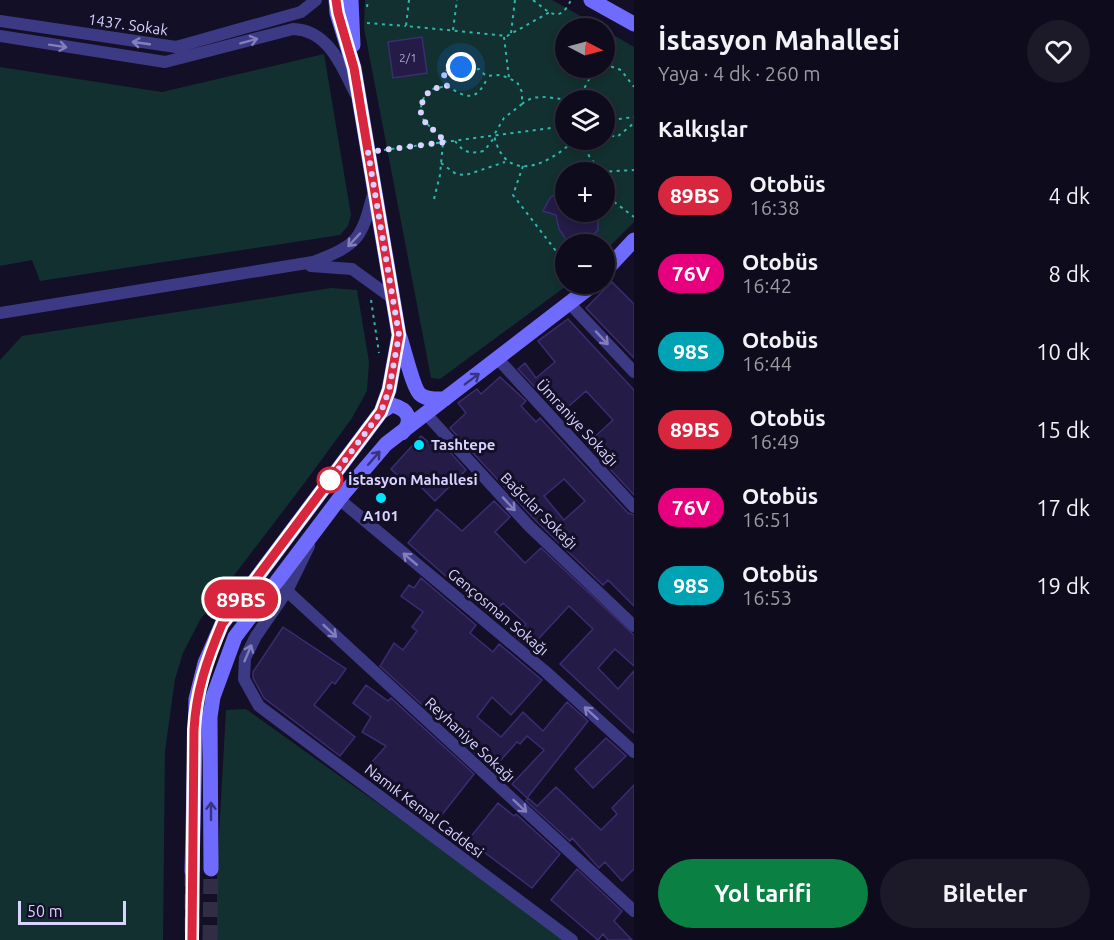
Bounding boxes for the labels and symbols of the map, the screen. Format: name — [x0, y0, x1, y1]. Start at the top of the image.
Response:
street label: 1437. Sokak — [87, 10, 170, 39]
north arrow — [555, 18, 615, 78]
one-way arrow — [239, 35, 258, 46]
one-way arrow — [131, 38, 151, 49]
one-way arrow — [47, 40, 67, 51]
house number: 2/1 — [399, 51, 417, 64]
your location — [446, 52, 476, 82]
one-way arrow — [347, 233, 361, 248]
one-way arrow — [595, 331, 609, 346]
one-way arrow — [464, 372, 480, 385]
street label: Ümraniye Sokağı — [533, 376, 622, 469]
place label: Tashtepe — [431, 436, 496, 453]
marker: Tashtepe — [412, 438, 426, 452]
one-way arrow — [368, 450, 381, 466]
marker: İstasyon Mahallesi — [317, 467, 343, 493]
street label: Bağcılar Sokağı — [497, 469, 581, 553]
place label: İstasyon Mahallesi — [348, 471, 478, 488]
marker: A101 — [374, 491, 388, 505]
one-way arrow — [502, 497, 516, 512]
place label: A101 — [363, 507, 399, 524]
one-way arrow — [403, 552, 418, 566]
street label: Gençosman Sokağı — [445, 565, 552, 659]
line badge: 89BS — [199, 580, 283, 618]
one-way arrow — [322, 624, 337, 638]
one-way arrow — [243, 644, 254, 663]
street label: Reyhaniye Sokağı — [422, 694, 519, 786]
one-way arrow — [584, 706, 599, 720]
street label: Namık Kemal Caddesi — [362, 760, 487, 861]
one-way arrow — [512, 799, 527, 813]
one-way arrow — [205, 801, 217, 821]
scale bar — [18, 898, 126, 926]

